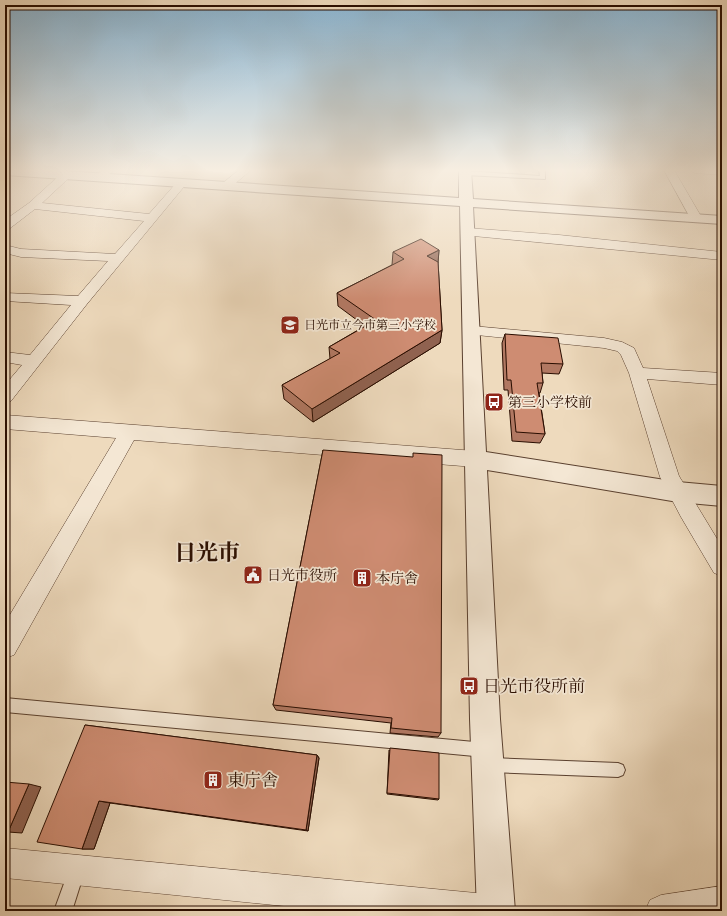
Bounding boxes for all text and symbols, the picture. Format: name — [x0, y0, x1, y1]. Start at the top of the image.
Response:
school or university icon: 日光市立今市第三小学校 — [279, 314, 301, 336]
place label: 日光市立今市第三小学校 — [304, 317, 436, 335]
bus stop icon: 第三小学校前 — [483, 391, 505, 413]
place label: 第三小学校前 — [508, 394, 592, 414]
district label: 日光市 — [174, 539, 240, 571]
public building icon: 日光市役所 — [242, 564, 264, 586]
place label: 日光市役所 — [267, 567, 337, 587]
building icon: 本庁舎 — [351, 567, 373, 589]
place label: 本庁舎 — [376, 570, 418, 590]
bus stop icon: 日光市役所前 — [458, 675, 480, 697]
place label: 日光市役所前 — [483, 676, 585, 700]
building icon: 東庁舎 — [202, 769, 224, 791]
place label: 東庁舎 — [227, 770, 278, 794]

